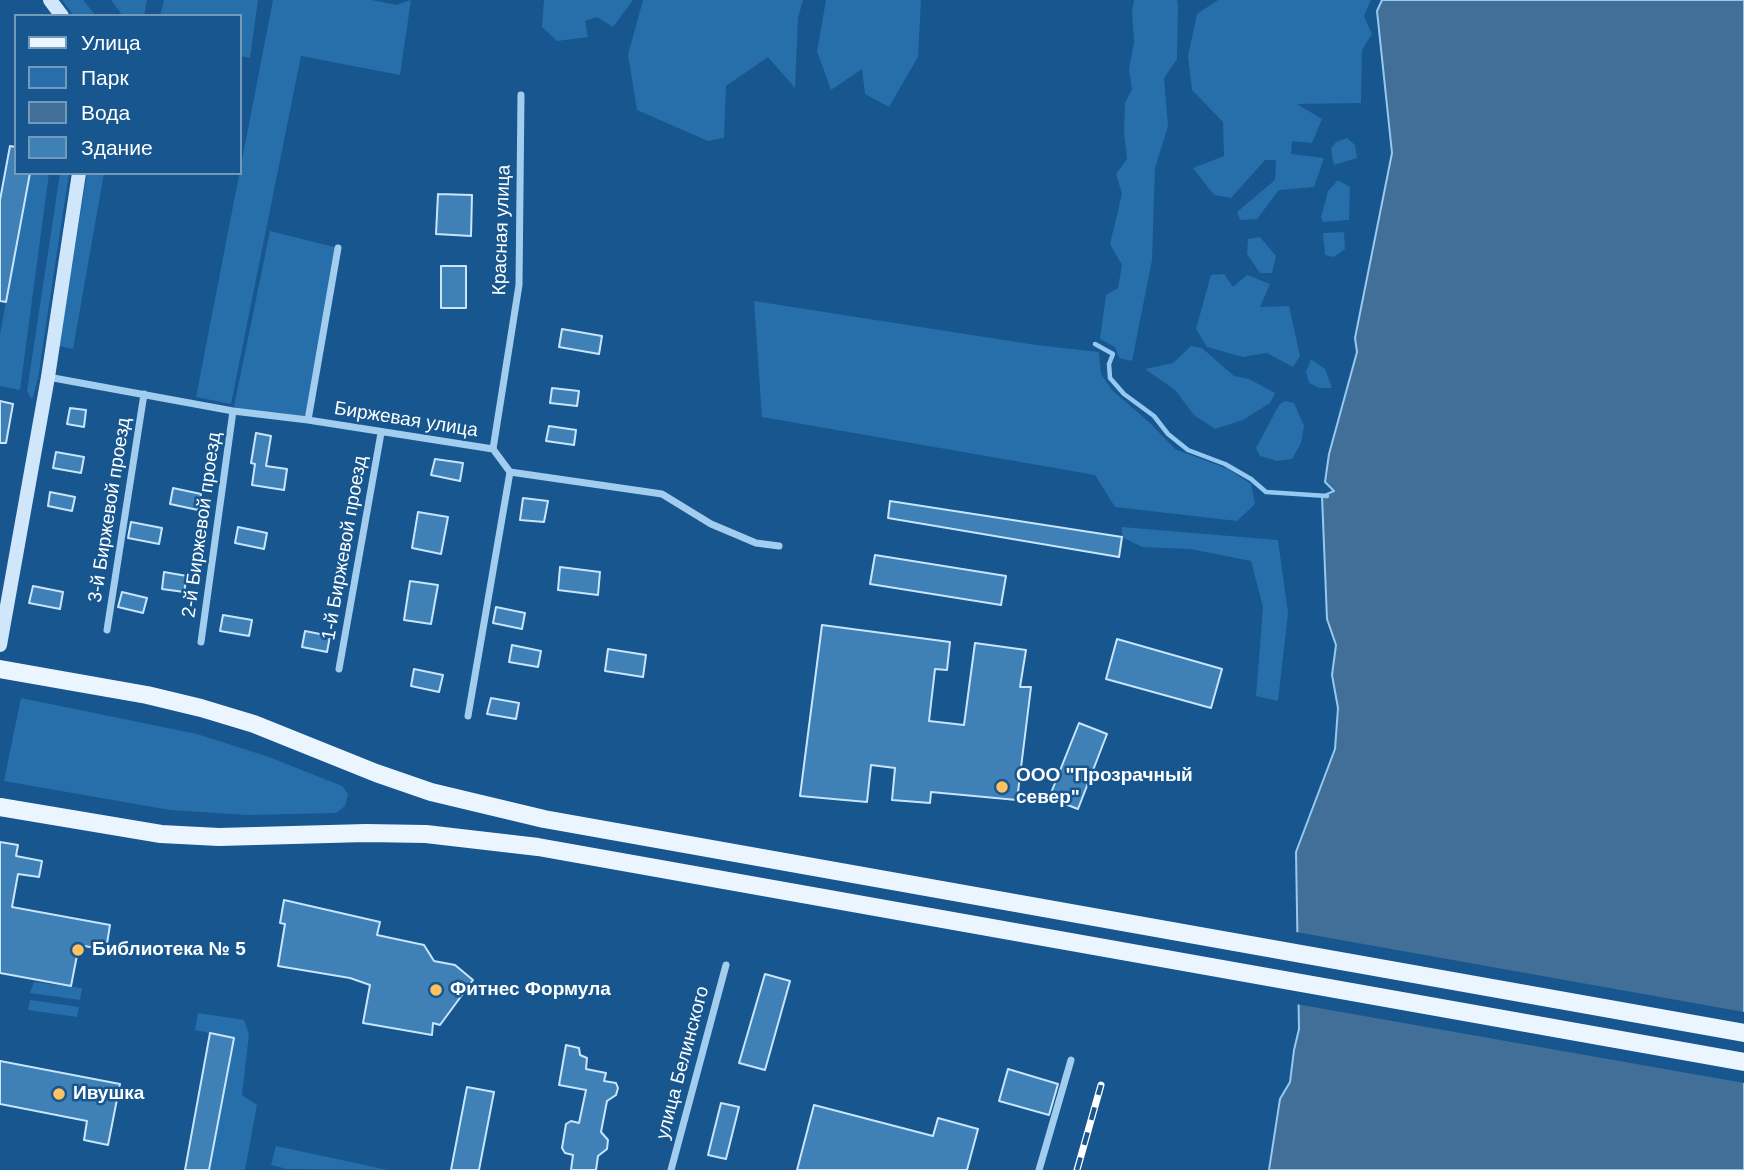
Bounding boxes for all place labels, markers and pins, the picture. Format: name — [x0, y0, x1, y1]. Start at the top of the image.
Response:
place label: ООО "Прозрачный север" — [1016, 765, 1193, 809]
marker: ООО "Прозрачный север" — [994, 779, 1010, 795]
place label: Библиотека № 5 — [92, 939, 246, 961]
marker: Библиотека № 5 — [70, 942, 86, 958]
place label: Фитнес Формула — [450, 979, 611, 1001]
marker: Фитнес Формула — [428, 982, 444, 998]
place label: Ивушка — [73, 1083, 144, 1105]
marker: Ивушка — [51, 1086, 67, 1102]

